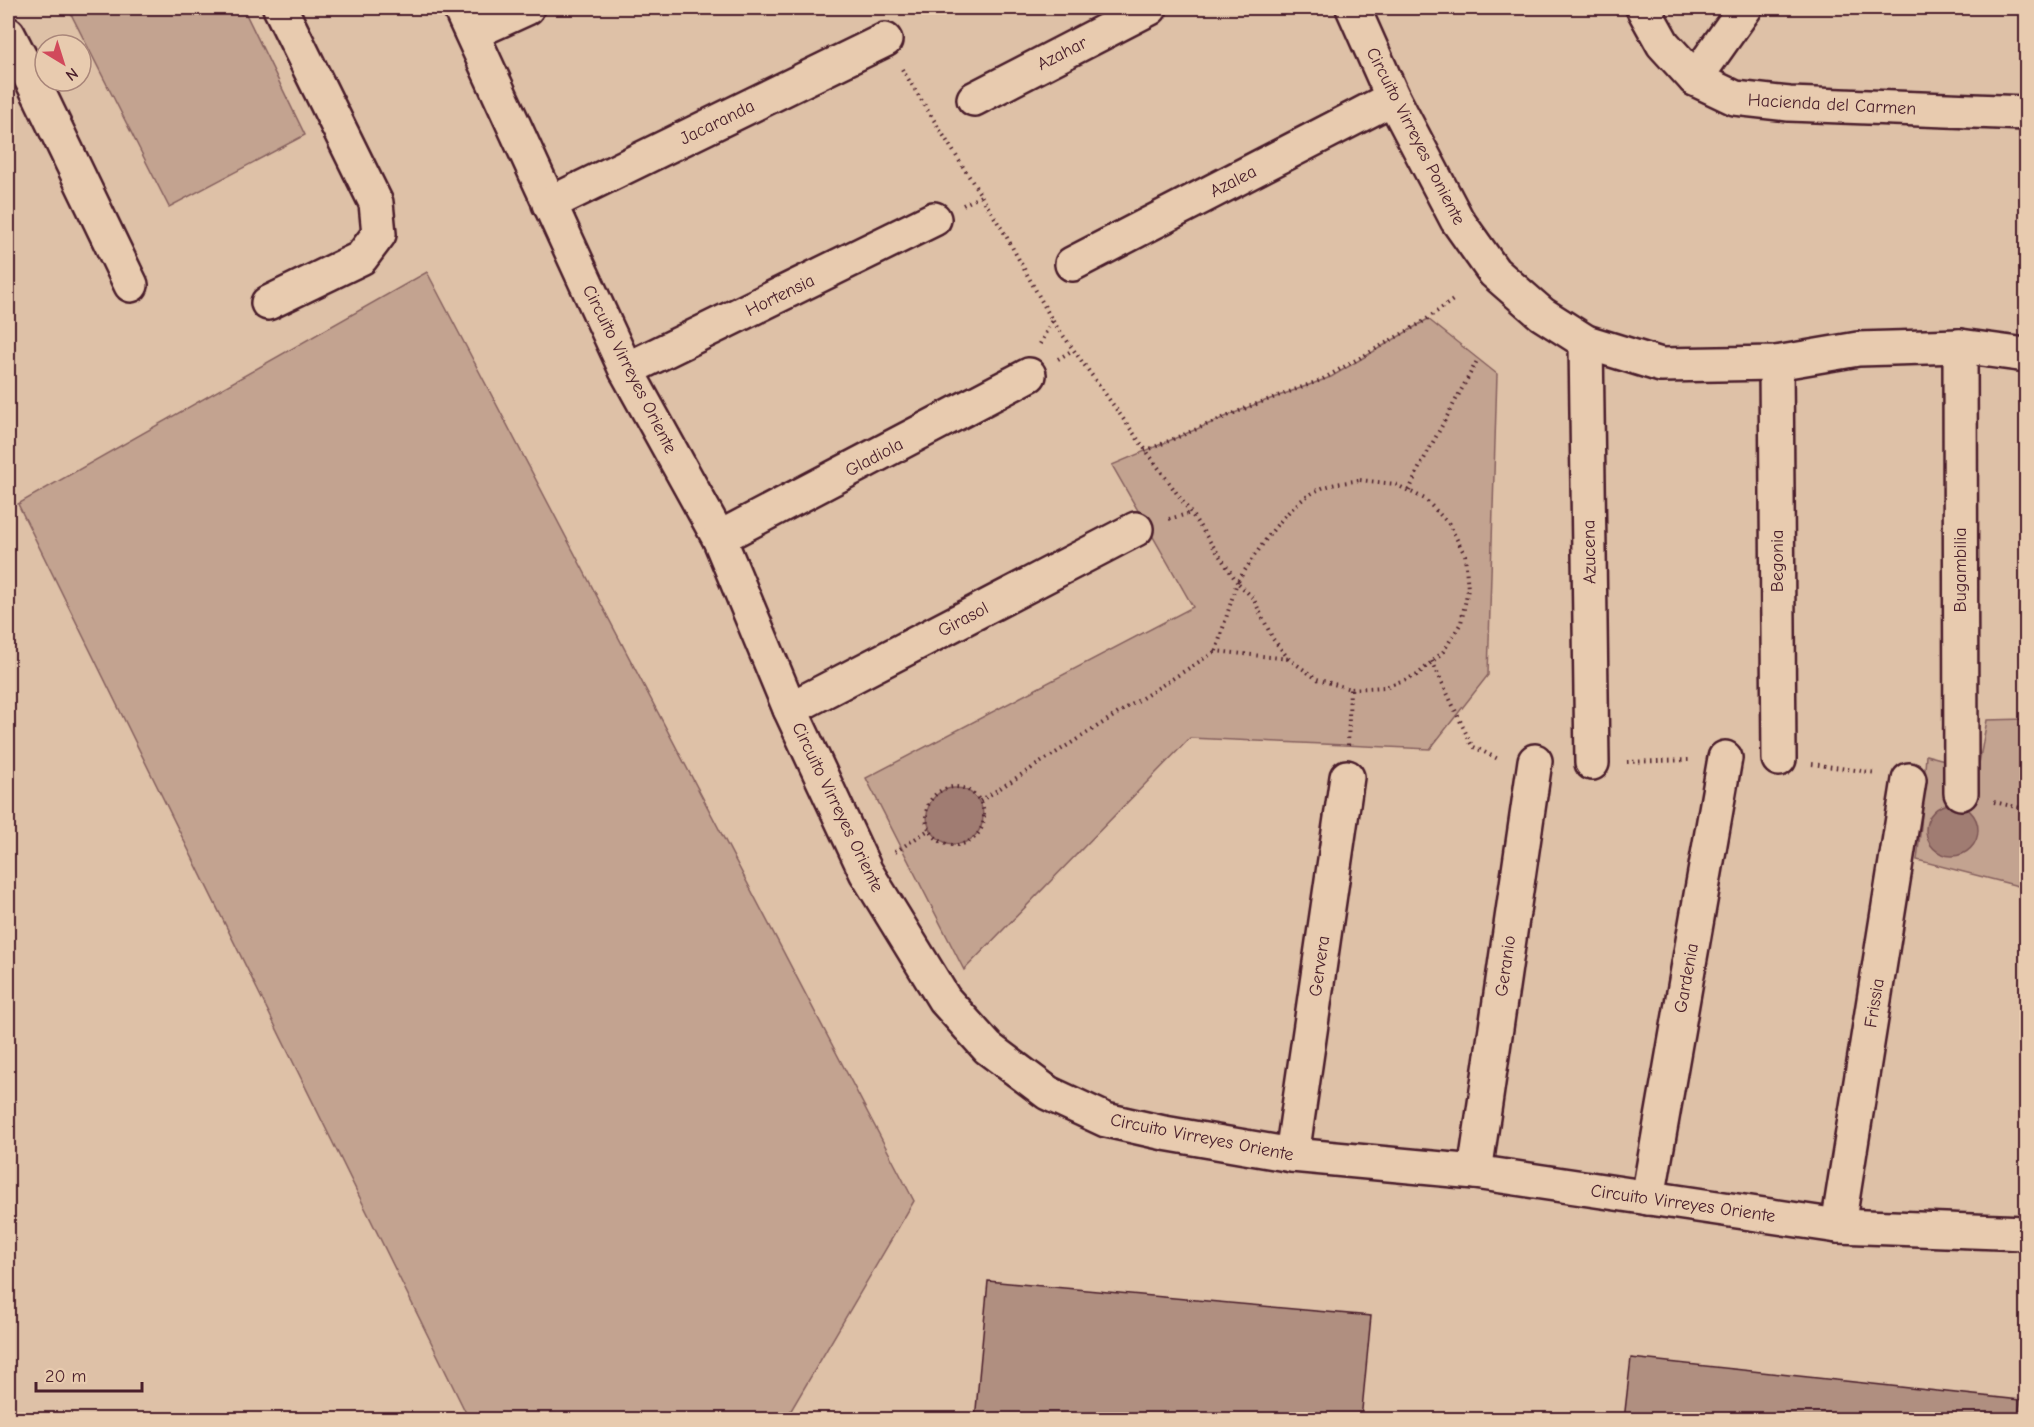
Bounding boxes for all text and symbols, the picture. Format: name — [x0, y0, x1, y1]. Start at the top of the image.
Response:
street label: Azahar — [1034, 32, 1091, 75]
north arrow — [33, 33, 93, 93]
street label: Circuito Virreyes Poniente — [1362, 44, 1469, 228]
text: N — [62, 64, 81, 84]
street label: Hacienda del Carmen — [1747, 90, 1917, 119]
street label: Jacaranda — [677, 95, 758, 150]
street label: Azalea — [1206, 161, 1260, 202]
street label: Hortensia — [742, 270, 818, 321]
street label: Circuito Virreyes Oriente — [578, 281, 681, 457]
street label: Gladiola — [842, 433, 907, 481]
street label: Azucena — [1578, 520, 1601, 584]
street label: Bugambilia — [1950, 527, 1971, 613]
street label: Begonia — [1767, 530, 1788, 592]
street label: Girasol — [934, 598, 992, 641]
street label: Circuito Virreyes Oriente — [787, 719, 888, 896]
street label: Gervera — [1305, 934, 1334, 998]
street label: Geranio — [1491, 934, 1520, 998]
street label: Gardenia — [1670, 941, 1703, 1015]
street label: Frissia — [1860, 977, 1889, 1029]
street label: Circuito Virreyes Oriente — [1108, 1109, 1295, 1166]
street label: Circuito Virreyes Oriente — [1589, 1180, 1777, 1227]
scale bar — [36, 1355, 142, 1393]
text: 20 m — [45, 1366, 86, 1387]

